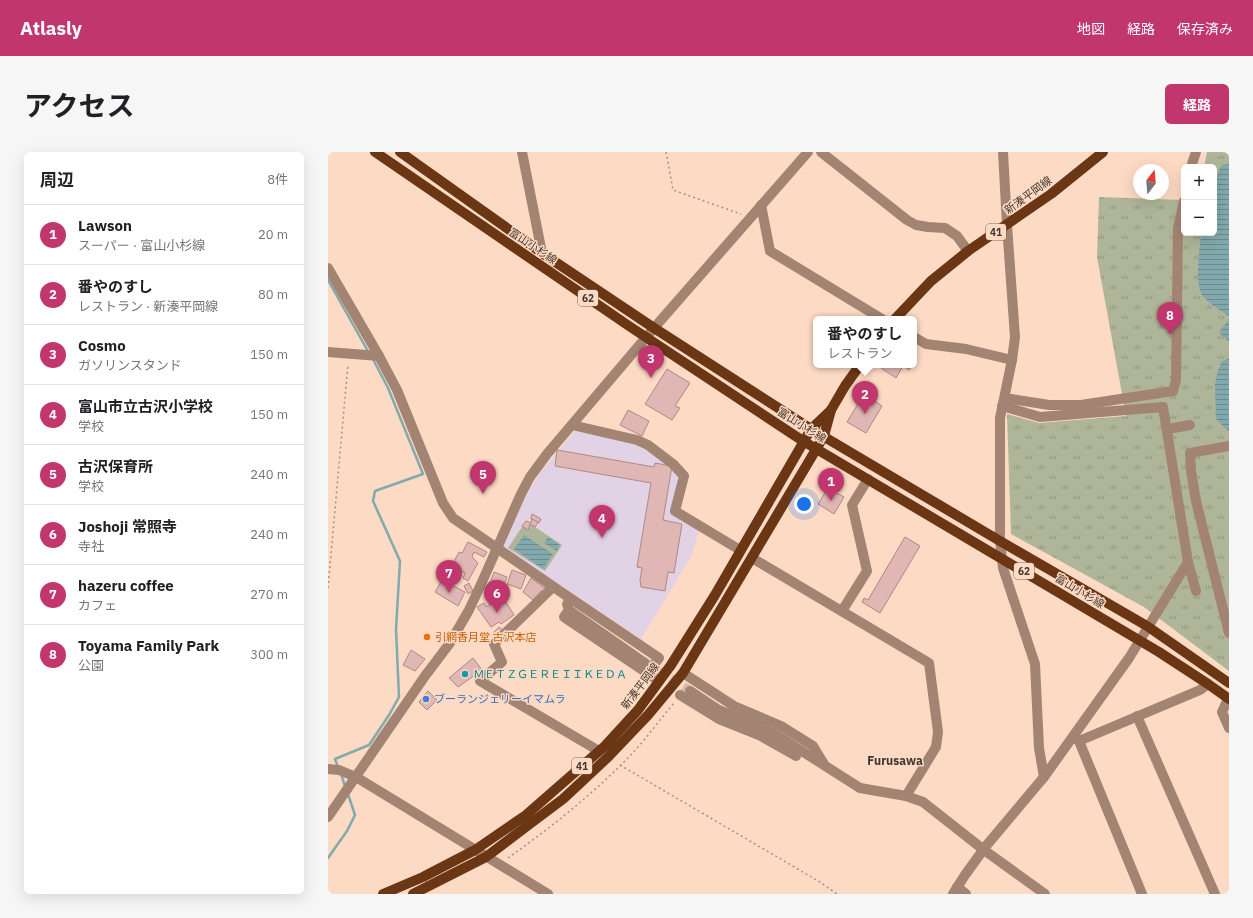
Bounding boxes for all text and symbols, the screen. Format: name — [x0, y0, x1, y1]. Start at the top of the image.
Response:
text: Atlasly — [20, 16, 82, 40]
text: 地図 — [1077, 20, 1105, 38]
text: 経路 — [1127, 20, 1155, 38]
text: 保存済み — [1177, 20, 1233, 38]
button: 経路 — [1165, 84, 1229, 124]
text: アクセス — [24, 87, 135, 124]
north arrow — [1133, 164, 1169, 200]
map controls — [1181, 164, 1217, 236]
button: + — [1181, 164, 1217, 200]
text: 周辺 — [40, 169, 74, 191]
text: 8件 — [267, 171, 288, 188]
street label: 新湊平岡線 — [1002, 173, 1054, 217]
button: − — [1181, 200, 1217, 236]
text: Lawson — [78, 216, 132, 235]
road number: 41 — [986, 224, 1006, 240]
street label: 富山小杉線 — [506, 225, 560, 267]
text: 1 — [49, 226, 57, 243]
text: 20 m — [258, 226, 288, 243]
text: スーパー · 富山小杉線 — [78, 237, 205, 254]
text: 番やのすし — [78, 277, 153, 296]
text: 2 — [49, 286, 57, 303]
text: 80 m — [258, 286, 288, 303]
road number: 62 — [578, 290, 598, 306]
text: レストラン · 新湊平岡線 — [78, 298, 218, 315]
pin: 8 — [1157, 302, 1183, 335]
popup — [813, 316, 917, 368]
text: 番やのすし — [827, 324, 903, 343]
text: Cosmo — [78, 336, 126, 355]
pin: 3 — [638, 345, 664, 378]
text: レストラン — [827, 345, 893, 362]
text: 3 — [49, 346, 57, 363]
text: 150 m — [250, 346, 288, 363]
text: ガソリンスタンド — [78, 357, 182, 374]
pin: 2 — [852, 381, 878, 414]
text: 富山市立古沢小学校 — [78, 397, 213, 416]
street label: 富山小杉線 — [775, 404, 829, 446]
text: 4 — [49, 406, 57, 423]
text: 150 m — [250, 406, 288, 423]
text: 学校 — [78, 418, 104, 435]
text: 古沢保育所 — [78, 457, 153, 476]
pin: 5 — [470, 461, 496, 494]
text: 5 — [49, 466, 57, 483]
text: 240 m — [250, 466, 288, 483]
pin: 1 — [818, 468, 844, 501]
text: 学校 — [78, 478, 104, 495]
your location — [794, 494, 814, 514]
pin: 4 — [589, 505, 615, 538]
text: Joshoji 常照寺 — [78, 517, 177, 536]
text: 6 — [49, 526, 57, 543]
text: 240 m — [250, 526, 288, 543]
text: 寺社 — [78, 538, 104, 555]
pin: 7 — [436, 560, 462, 593]
road number: 62 — [1014, 563, 1034, 579]
street label: 富山小杉線 — [1053, 571, 1107, 611]
text: hazeru coffee — [78, 576, 174, 595]
pin: 6 — [484, 580, 510, 613]
text: 7 — [49, 586, 57, 603]
text: 270 m — [250, 586, 288, 603]
text: カフェ — [78, 597, 117, 614]
place label: 引網香月堂 古沢本店 — [435, 630, 537, 644]
marker: 引網香月堂 古沢本店 — [422, 632, 432, 642]
text: Toyama Family Park — [78, 636, 219, 655]
text: 8 — [49, 646, 57, 663]
text: 300 m — [250, 646, 288, 663]
text: 公園 — [78, 657, 104, 674]
street label: 新湊平岡線 — [618, 660, 662, 712]
place label: ＭＥＴＺＧＥＲＥＩＩＫＥＤＡ — [473, 667, 627, 681]
marker: ＭＥＴＺＧＥＲＥＩＩＫＥＤＡ — [460, 669, 470, 679]
place label: ブーランジェリーイマムラ — [434, 692, 565, 706]
marker: ブーランジェリーイマムラ — [421, 694, 431, 704]
district label: Furusawa — [867, 753, 923, 768]
road number: 41 — [572, 758, 592, 774]

